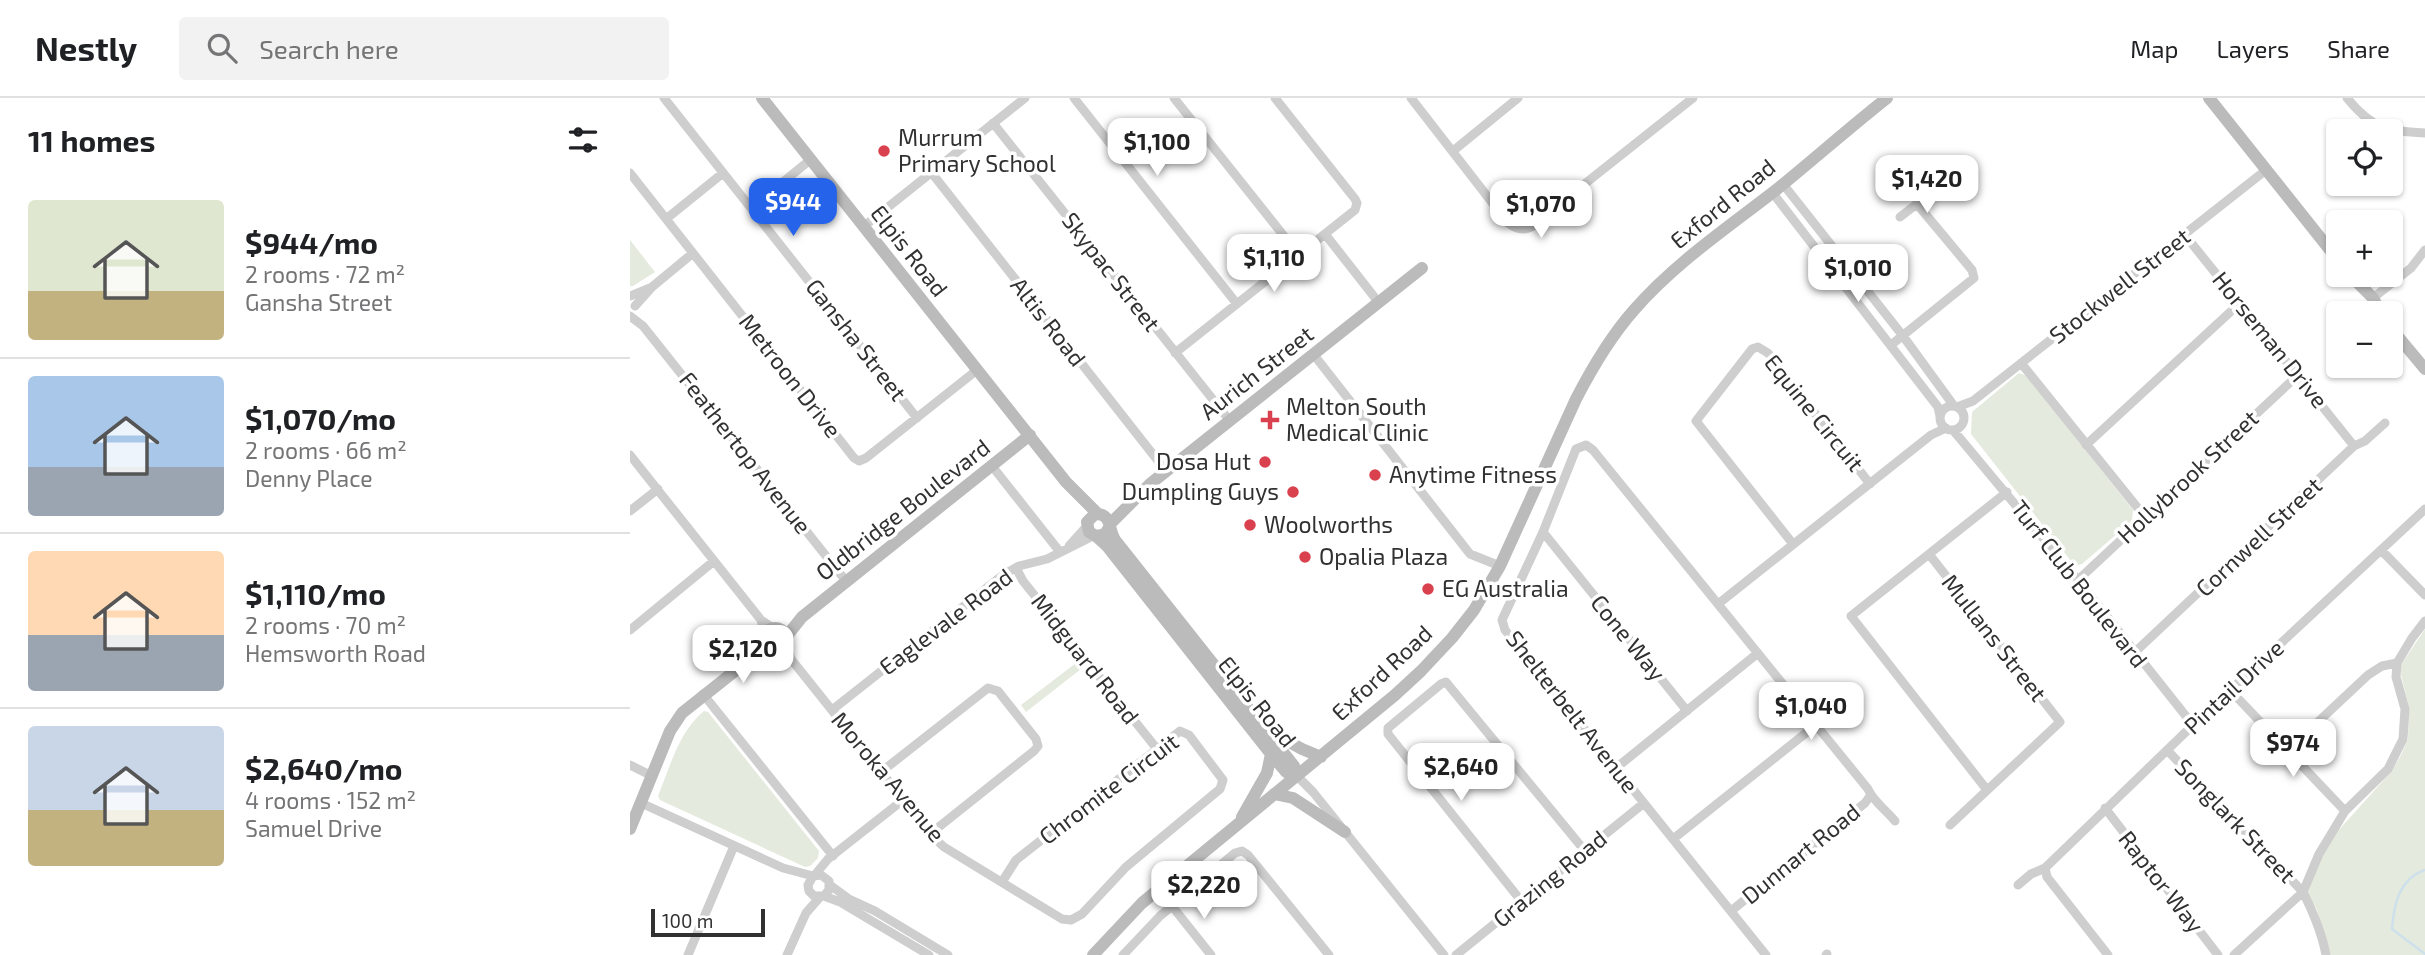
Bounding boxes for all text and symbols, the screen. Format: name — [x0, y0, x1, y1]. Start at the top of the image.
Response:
search box — [179, 17, 669, 80]
text: Nestly — [35, 28, 137, 68]
icon: search — [203, 29, 241, 67]
text: Search here — [259, 33, 399, 64]
text: Map — [2130, 34, 2178, 63]
text: Layers — [2216, 34, 2289, 63]
text: Share — [2327, 34, 2390, 63]
pin: $1,100 — [1100, 118, 1214, 178]
map controls — [2326, 119, 2403, 378]
button: locate — [2326, 119, 2403, 196]
icon: filters — [564, 121, 602, 159]
text: 11 homes — [28, 122, 155, 158]
place label: Murrum Primary School — [898, 123, 1056, 177]
text: $1,100 — [1124, 127, 1190, 155]
marker: Murrum Primary School — [876, 143, 892, 159]
street label: Exford Road — [1664, 152, 1780, 254]
pin: $1,420 — [1870, 156, 1984, 215]
text: $1,420 — [1891, 164, 1963, 192]
pin: $944 — [752, 178, 834, 238]
pin: $1,070 — [1484, 180, 1598, 240]
text: $944 — [765, 187, 821, 215]
text: $1,070 — [1506, 189, 1576, 217]
street label: Elpis Road — [865, 199, 954, 302]
street label: Skypac Street — [1057, 206, 1167, 337]
button: + — [2326, 210, 2403, 287]
street label: Stockwell Street — [2043, 221, 2196, 349]
text: $944/mo — [245, 224, 378, 260]
icon: home — [84, 228, 168, 312]
pin: $1,110 — [1217, 234, 1331, 294]
text: $1,110 — [1243, 243, 1305, 271]
pin: $1,010 — [1801, 244, 1915, 304]
text: $1,010 — [1824, 253, 1892, 281]
text: 2 rooms · 72 m² — [245, 260, 405, 288]
street label: Horseman Drive — [2207, 265, 2334, 413]
street label: Altis Road — [1005, 271, 1092, 371]
street label: Gansha Street — [800, 273, 913, 406]
text: Gansha Street — [245, 288, 392, 316]
button: − — [2326, 301, 2403, 378]
street label: Metroon Drive — [734, 308, 848, 443]
street label: Aurich Street — [1194, 319, 1319, 425]
street label: Equine Circuit — [1759, 348, 1871, 477]
street label: Feathertop Avenue — [674, 366, 818, 539]
place label: Melton South Medical Clinic — [1286, 392, 1429, 446]
text: $1,070/mo — [245, 400, 396, 436]
icon: home — [84, 404, 168, 488]
street label: Hollybrook Street — [2111, 404, 2264, 549]
marker: Melton South Medical Clinic — [1260, 410, 1280, 430]
street label: Oldbridge Boulevard — [810, 433, 995, 586]
text: 2 rooms · 66 m² — [245, 436, 407, 464]
place label: Dosa Hut — [1156, 447, 1251, 475]
marker: Dosa Hut — [1257, 454, 1273, 470]
place label: Anytime Fitness — [1389, 460, 1557, 488]
text: Denny Place — [245, 464, 373, 492]
marker: Anytime Fitness — [1367, 467, 1383, 483]
street label: Cornwell Street — [2189, 471, 2327, 602]
place label: Dumpling Guys — [1122, 477, 1279, 505]
marker: Dumpling Guys — [1285, 484, 1301, 500]
street label: Turf Club Boulevard — [2006, 494, 2154, 673]
place label: Woolworths — [1264, 510, 1393, 538]
marker: Woolworths — [1242, 517, 1258, 533]
place label: Opalia Plaza — [1319, 542, 1448, 570]
marker: Opalia Plaza — [1297, 549, 1313, 565]
street label: Eaglevale Road — [873, 562, 1017, 680]
street label: Mullans Street — [1936, 568, 2053, 707]
place label: EG Australia — [1442, 574, 1569, 602]
text: $1,110/mo — [245, 575, 386, 611]
icon: home — [84, 579, 168, 663]
marker: EG Australia — [1420, 581, 1436, 597]
street label: Midguard Road — [1026, 588, 1145, 729]
street label: Cone Way — [1585, 589, 1672, 686]
text: 2 rooms · 70 m² — [245, 611, 406, 639]
street label: Exford Road — [1325, 619, 1437, 726]
street label: Shelterbelt Avenue — [1501, 625, 1645, 798]
pin: $2,120 — [686, 626, 800, 685]
street label: Pintail Drive — [2178, 633, 2289, 739]
text: $2,120 — [708, 634, 778, 662]
text: Hemsworth Road — [245, 639, 426, 667]
street label: Elpis Road — [1213, 650, 1303, 752]
pin: $1,040 — [1754, 682, 1868, 742]
text: $1,040 — [1775, 691, 1847, 719]
street label: Moroka Avenue — [826, 706, 951, 847]
pin: $974 — [2252, 720, 2334, 779]
street label: Chromite Circuit — [1033, 727, 1184, 850]
text: $974 — [2266, 728, 2320, 756]
pin: $2,640 — [1404, 744, 1518, 803]
text: $2,640/mo — [245, 750, 403, 786]
text: $2,640 — [1423, 752, 1499, 780]
street label: Songlark Street — [2170, 753, 2302, 888]
icon: home — [84, 754, 168, 838]
text: 4 rooms · 152 m² — [245, 786, 416, 814]
street label: Dunnart Road — [1736, 797, 1865, 909]
text: Samuel Drive — [245, 814, 382, 842]
street label: Grazing Road — [1487, 824, 1612, 933]
street label: Raptor Way — [2113, 825, 2210, 938]
pin: $2,220 — [1147, 862, 1261, 921]
text: $2,220 — [1167, 870, 1241, 898]
scale bar — [651, 906, 765, 938]
text: 100 m — [662, 909, 713, 932]

